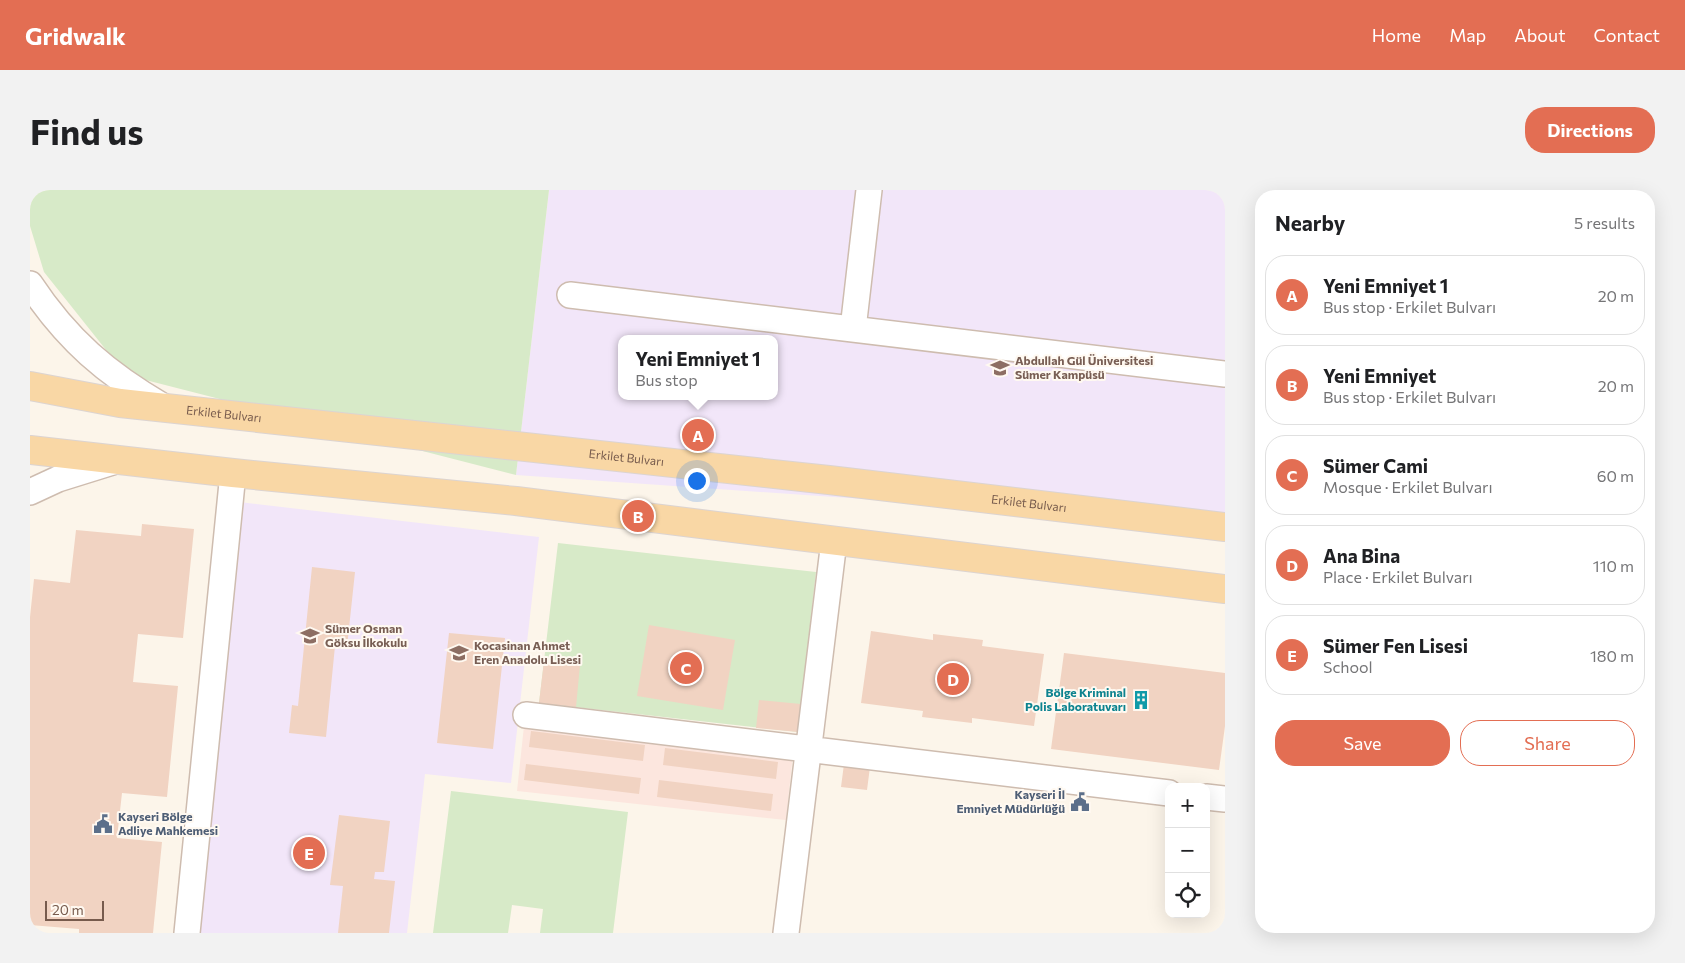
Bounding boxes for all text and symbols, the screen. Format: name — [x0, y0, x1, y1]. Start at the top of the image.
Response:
text: Gridwalk — [25, 21, 126, 50]
text: Home — [1372, 24, 1421, 46]
text: Map — [1449, 24, 1486, 46]
text: About — [1514, 24, 1566, 46]
text: Contact — [1594, 24, 1660, 46]
button: Directions — [1525, 107, 1655, 153]
text: Find us — [30, 109, 144, 152]
text: Nearby — [1275, 210, 1345, 235]
text: 5 results — [1574, 213, 1635, 232]
text: Yeni Emniyet 1 — [1323, 274, 1448, 297]
text: A — [1286, 286, 1298, 305]
text: 20 m — [1598, 286, 1634, 305]
text: Bus stop · Erkilet Bulvarı — [1323, 297, 1496, 316]
popup — [618, 335, 778, 400]
text: Yeni Emniyet 1 — [635, 347, 761, 370]
place label: Abdullah Gül Üniversitesi Sümer Kampüsü — [1015, 353, 1153, 381]
school or university icon: Abdullah Gül Üniversitesi Sümer Kampüsü — [989, 357, 1011, 379]
text: Yeni Emniyet — [1323, 364, 1436, 387]
text: Bus stop — [635, 370, 698, 389]
text: B — [1287, 376, 1297, 395]
text: 20 m — [1598, 376, 1634, 395]
text: Bus stop · Erkilet Bulvarı — [1323, 387, 1496, 406]
street label: Erkilet Bulvarı — [185, 402, 262, 424]
pin: A — [682, 416, 714, 454]
street label: Erkilet Bulvarı — [588, 446, 665, 468]
text: Sümer Cami — [1323, 454, 1428, 477]
text: C — [1287, 466, 1297, 485]
text: 60 m — [1597, 466, 1634, 485]
your location — [684, 468, 710, 494]
text: Mosque · Erkilet Bulvarı — [1323, 477, 1493, 496]
street label: Erkilet Bulvarı — [990, 491, 1067, 514]
pin: B — [622, 497, 654, 535]
text: Ana Bina — [1323, 544, 1400, 567]
text: D — [1286, 556, 1298, 575]
text: 110 m — [1593, 556, 1634, 575]
text: Place · Erkilet Bulvarı — [1323, 567, 1473, 586]
place label: Sümer Osman Göksu İlkokulu — [325, 621, 407, 649]
school or university icon: Sümer Osman Göksu İlkokulu — [299, 625, 321, 647]
text: Sümer Fen Lisesi — [1323, 634, 1468, 657]
place label: Kocasinan Ahmet Eren Anadolu Lisesi — [474, 638, 581, 666]
school or university icon: Kocasinan Ahmet Eren Anadolu Lisesi — [448, 642, 470, 664]
text: E — [1287, 646, 1297, 665]
text: 180 m — [1590, 646, 1634, 665]
pin: C — [670, 649, 702, 687]
text: School — [1323, 657, 1373, 676]
pin: D — [937, 660, 969, 698]
place label: Bölge Kriminal Polis Laboratuvarı — [1025, 685, 1126, 713]
building icon: Bölge Kriminal Polis Laboratuvarı — [1130, 689, 1152, 711]
button: Save — [1275, 720, 1450, 766]
button: Share — [1460, 720, 1635, 766]
map controls — [1165, 783, 1210, 918]
button: + — [1165, 783, 1210, 828]
place label: Kayseri İl Emniyet Müdürlüğü — [956, 787, 1065, 815]
public building icon: Kayseri İl Emniyet Müdürlüğü — [1069, 791, 1091, 813]
place label: Kayseri Bölge Adliye Mahkemesi — [118, 809, 218, 837]
public building icon: Kayseri Bölge Adliye Mahkemesi — [92, 813, 114, 835]
button: − — [1165, 828, 1210, 873]
pin: E — [293, 834, 325, 872]
button: locate — [1165, 873, 1210, 918]
scale bar — [45, 898, 104, 921]
text: 20 m — [52, 901, 84, 918]

